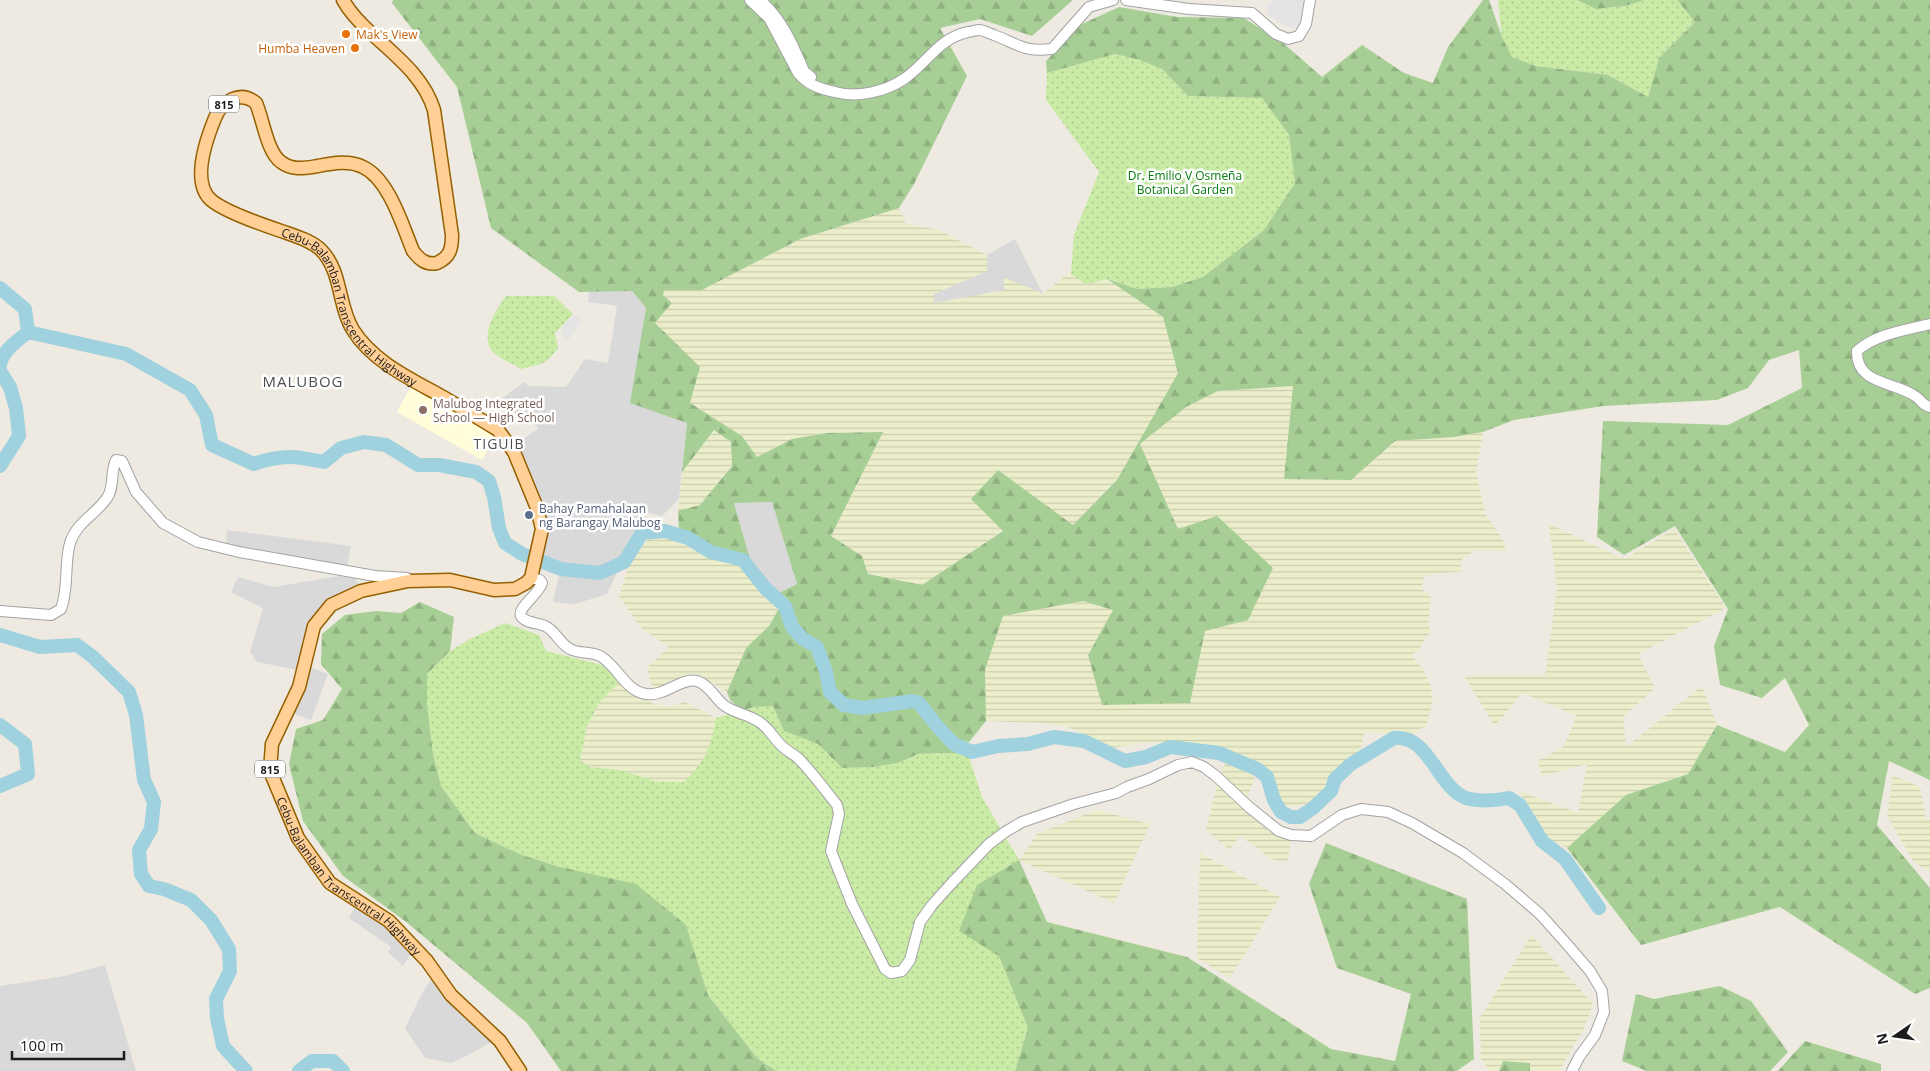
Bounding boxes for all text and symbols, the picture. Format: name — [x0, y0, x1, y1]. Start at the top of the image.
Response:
place label: Mak's View — [356, 26, 418, 43]
marker: Mak's View — [340, 28, 352, 40]
place label: Humba Heaven — [258, 40, 345, 57]
marker: Humba Heaven — [349, 42, 361, 54]
road number: 815 — [209, 96, 239, 112]
park label: Dr. Emilio V Osmeña Botanical Garden — [1128, 167, 1242, 198]
street label: Cebu-Balamban Transcentral Highway — [279, 223, 421, 390]
district label: MALUBOG — [262, 371, 344, 391]
place label: Malubog Integrated School — High School — [433, 395, 554, 426]
marker: Malubog Integrated School — High School — [417, 404, 429, 416]
district label: TIGUIB — [474, 434, 524, 453]
place label: Bahay Pamahalaan ng Barangay Malubog — [539, 500, 661, 531]
marker: Bahay Pamahalaan ng Barangay Malubog — [523, 509, 535, 521]
road number: 815 — [255, 761, 285, 778]
street label: Cebu-Balamban Transcentral Highway — [273, 794, 426, 959]
north arrow — [1870, 1011, 1920, 1061]
scale bar — [12, 1028, 125, 1060]
text: N — [1871, 1031, 1892, 1047]
text: 100 m — [20, 1035, 64, 1055]

